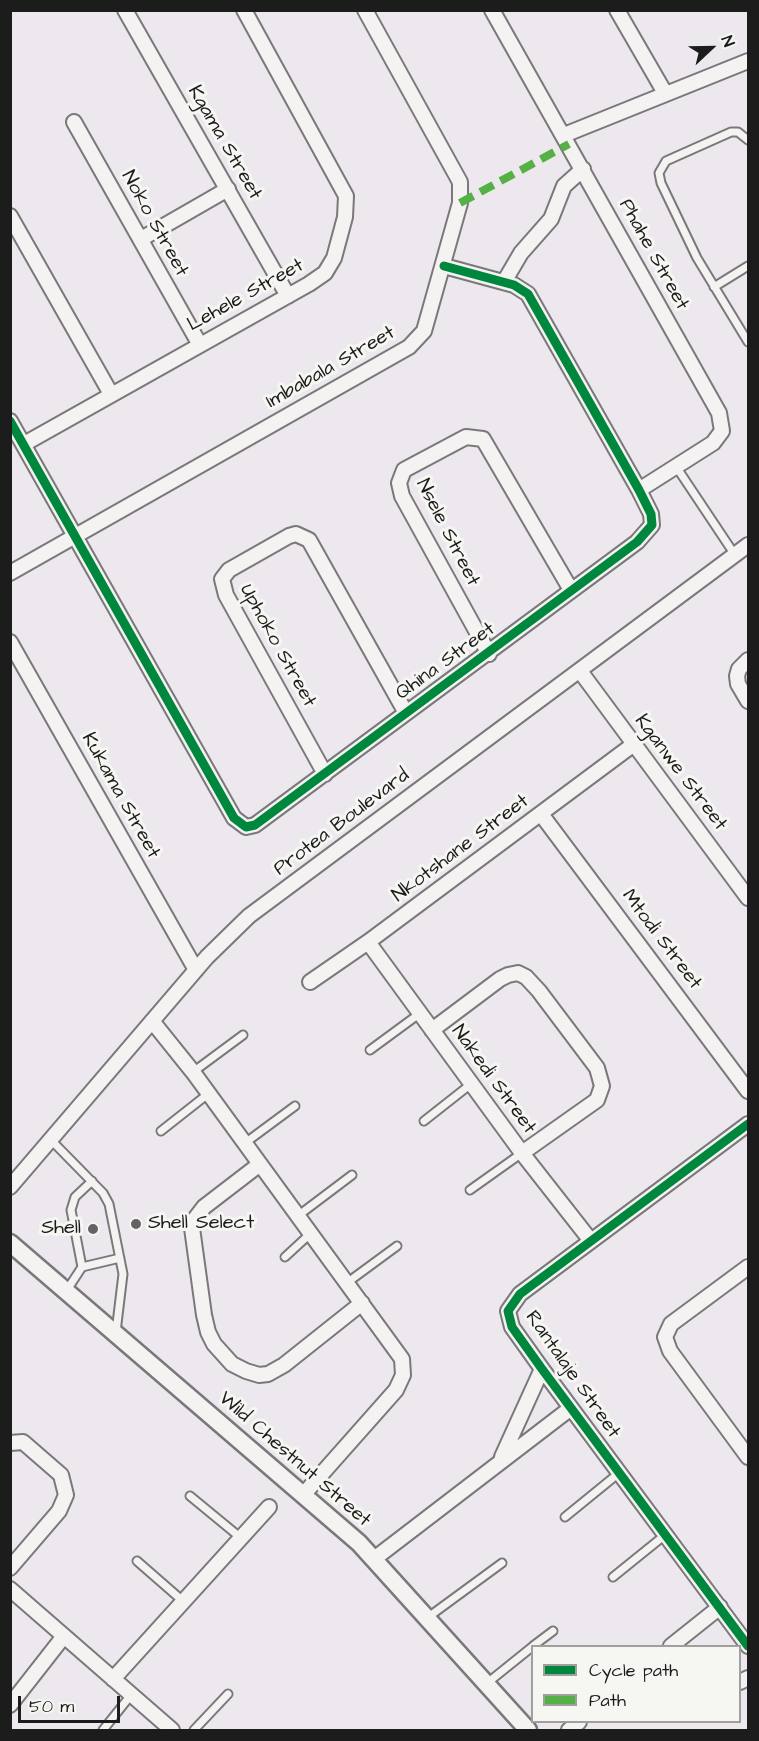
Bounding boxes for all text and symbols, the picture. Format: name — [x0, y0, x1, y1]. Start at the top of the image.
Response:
north arrow — [681, 18, 741, 78]
text: N — [716, 32, 740, 50]
street label: Kgama Street — [182, 82, 266, 204]
street label: Noko Street — [115, 167, 193, 281]
street label: Phahe Street — [613, 195, 693, 315]
street label: Lehele Street — [184, 254, 308, 338]
street label: Imbabala Street — [262, 321, 400, 415]
street label: Nsele Street — [410, 475, 484, 591]
street label: Uphoko Street — [233, 580, 321, 712]
street label: Qhina Street — [392, 618, 500, 706]
street label: Kganwe Street — [629, 710, 731, 836]
street label: Kukama Street — [76, 729, 164, 863]
street label: Protea Boulevard — [269, 764, 415, 882]
street label: Nkotshane Street — [388, 790, 534, 908]
street label: Mtodi Street — [616, 885, 706, 995]
street label: Nakedi Street — [445, 1021, 541, 1139]
place label: Shell Select — [148, 1212, 254, 1236]
place label: Shell — [41, 1217, 81, 1241]
marker: Shell Select — [129, 1217, 143, 1231]
marker: Shell — [86, 1222, 100, 1236]
street label: Rantalaje Street — [519, 1307, 625, 1443]
street label: Wild Chestnut Street — [213, 1387, 375, 1533]
legend — [531, 1645, 741, 1723]
text: Cycle path — [589, 1658, 678, 1683]
scale bar — [21, 1684, 123, 1722]
text: Path — [589, 1688, 626, 1713]
text: 50 m — [29, 1694, 74, 1719]

